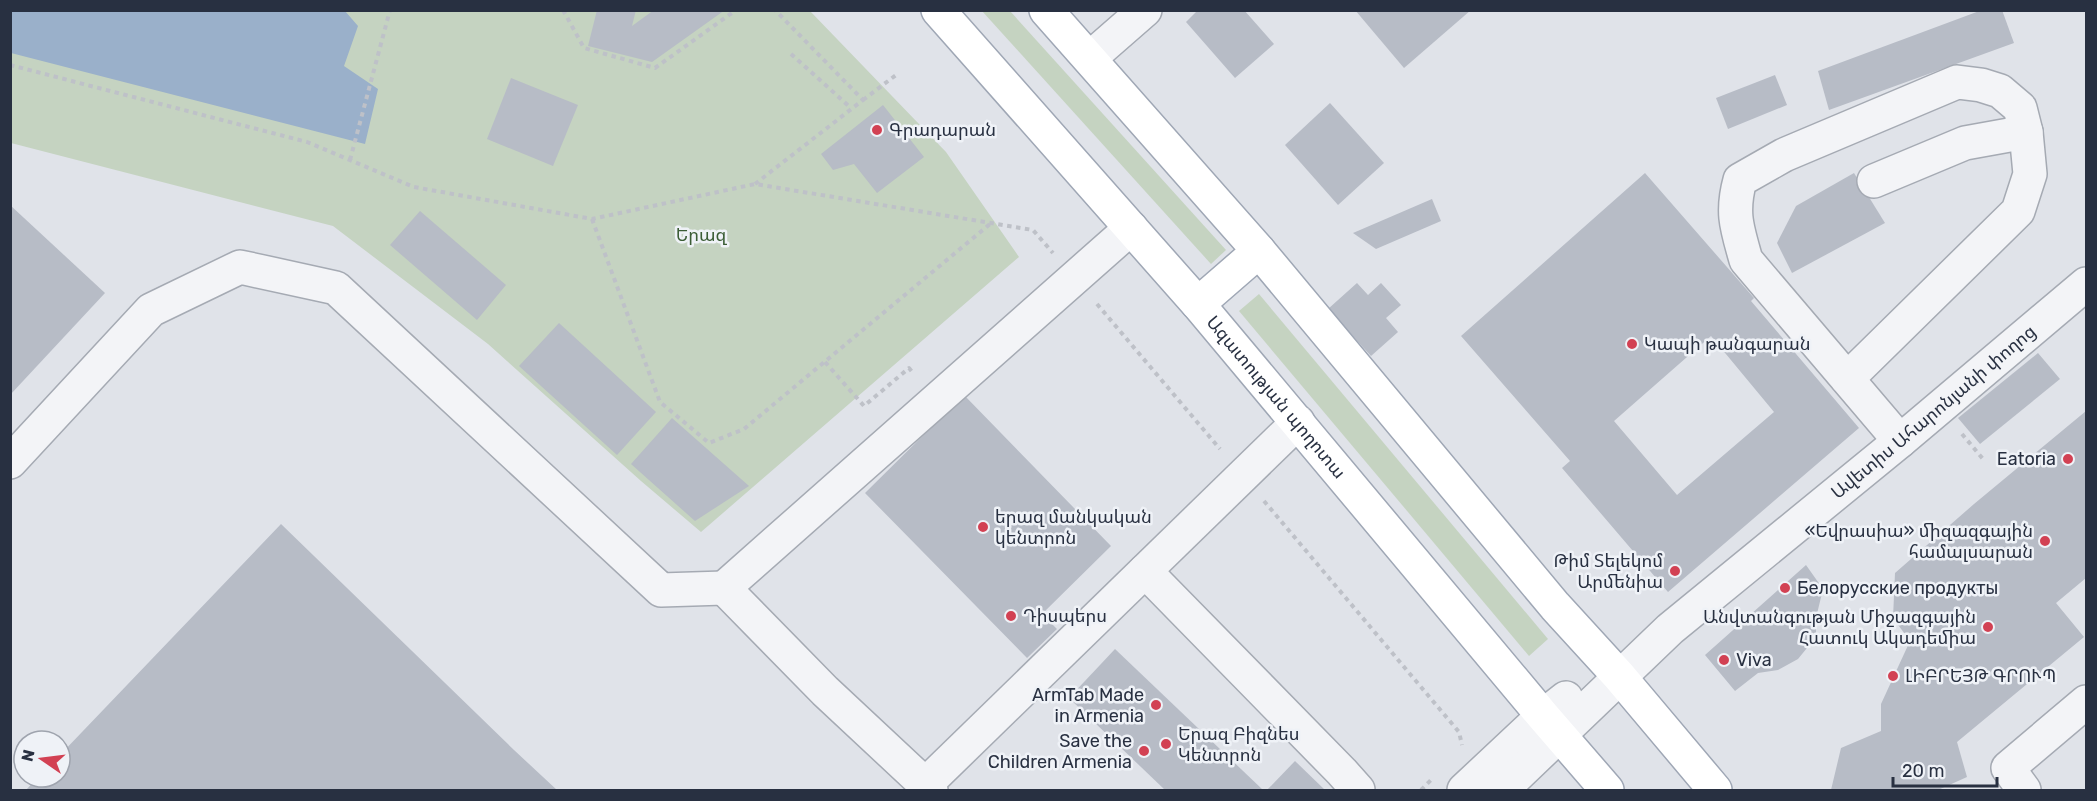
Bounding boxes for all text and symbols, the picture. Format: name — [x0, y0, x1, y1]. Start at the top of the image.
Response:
place label: Գրադարան — [889, 119, 996, 141]
marker: Գրադարան — [870, 123, 884, 137]
park label: Երազ — [676, 224, 728, 246]
street label: Ազատության պողոտա — [1202, 311, 1350, 483]
street label: Ավետիս Ահարոնյանի փողոց — [1827, 320, 2040, 504]
place label: Կապի թանգարան — [1644, 333, 1811, 355]
marker: Կապի թանգարան — [1625, 337, 1639, 351]
place label: Eatoria — [1997, 448, 2056, 470]
marker: Eatoria — [2061, 452, 2075, 466]
place label: երազ մանկական կենտրոն — [995, 506, 1152, 549]
marker: երազ մանկական կենտրոն — [976, 520, 990, 534]
place label: «Եվրասիա» միզազգային համալսարան — [1804, 520, 2033, 563]
marker: «Եվրասիա» միզազգային համալսարան — [2038, 534, 2052, 548]
place label: Թիմ Տելեկոմ Արմենիա — [1554, 550, 1663, 593]
marker: Թիմ Տելեկոմ Արմենիա — [1668, 564, 1682, 578]
place label: Белорусские продукты — [1797, 577, 1998, 599]
marker: Белорусские продукты — [1778, 581, 1792, 595]
place label: Դիսպերս — [1023, 605, 1107, 627]
place label: Անվտանգության Միջազգային Հատուկ Ակադեմիա — [1703, 606, 1976, 649]
marker: Դիսպերս — [1004, 609, 1018, 623]
marker: Անվտանգության Միջազգային Հատուկ Ակադեմիա — [1981, 620, 1995, 634]
place label: Viva — [1736, 649, 1772, 671]
marker: Viva — [1717, 653, 1731, 667]
place label: ԼԻԲՐԵՅԹ ԳՐՈՒՊ — [1905, 665, 2056, 687]
marker: ԼԻԲՐԵՅԹ ԳՐՈՒՊ — [1886, 669, 1900, 683]
place label: ArmTab Made in Armenia — [1032, 684, 1144, 727]
marker: ArmTab Made in Armenia — [1149, 698, 1163, 712]
place label: Երազ Բիզնես Կենտրոն — [1178, 723, 1299, 766]
north arrow — [12, 729, 72, 789]
place label: Save the Children Armenia — [988, 730, 1132, 773]
marker: Երազ Բիզնես Կենտրոն — [1159, 737, 1173, 751]
marker: Save the Children Armenia — [1137, 744, 1151, 758]
text: N — [17, 748, 39, 763]
scale bar — [1893, 750, 1996, 788]
text: 20 m — [1902, 760, 1944, 782]

